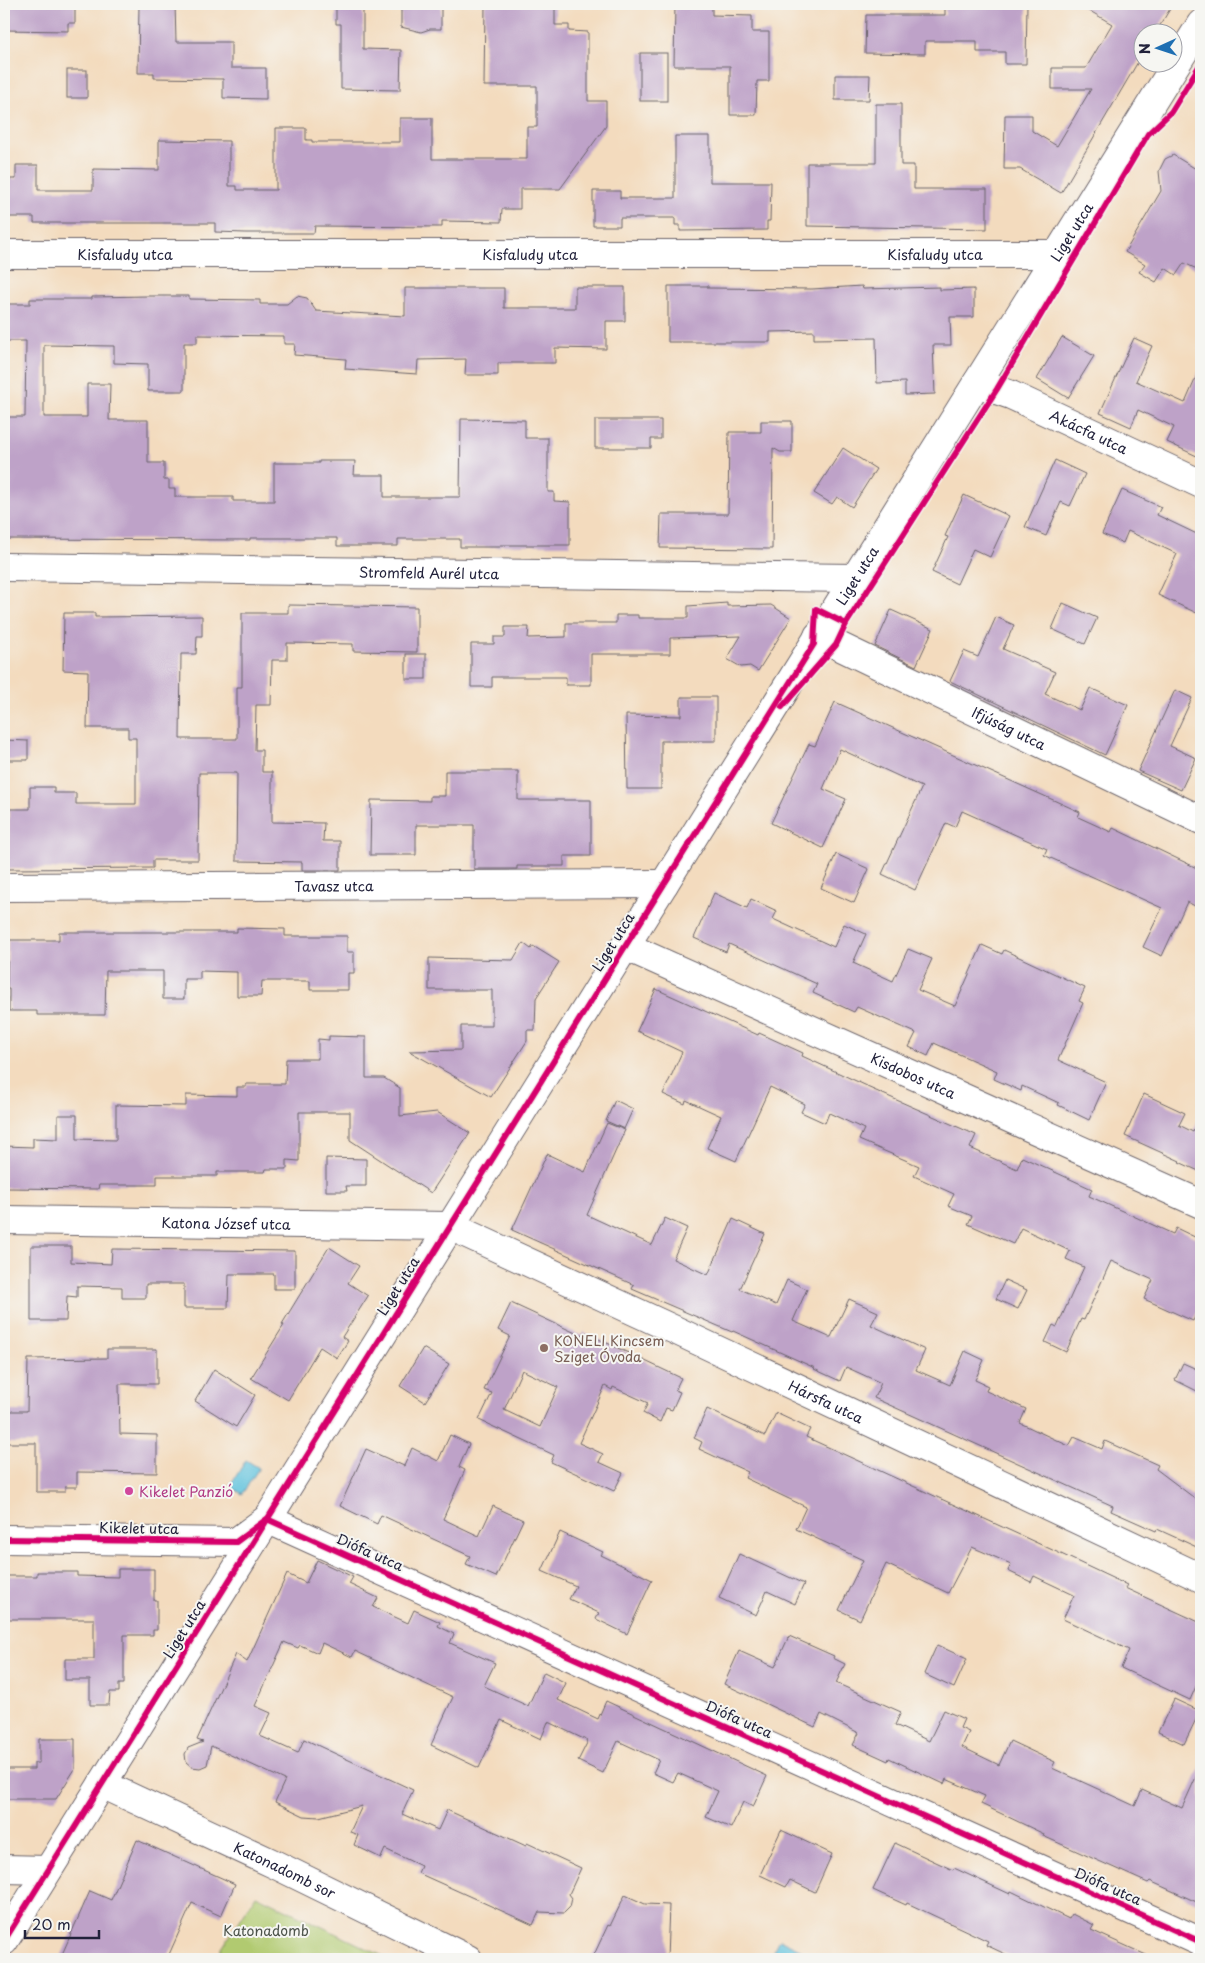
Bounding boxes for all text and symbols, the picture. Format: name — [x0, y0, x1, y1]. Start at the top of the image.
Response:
north arrow — [1132, 22, 1182, 72]
text: N — [1134, 43, 1155, 55]
street label: Liget utca — [1045, 198, 1098, 265]
street label: Kisfaludy utca — [77, 244, 173, 265]
street label: Kisfaludy utca — [482, 244, 578, 265]
street label: Kisfaludy utca — [887, 244, 983, 265]
street label: Akácfa utca — [1046, 404, 1132, 459]
street label: Liget utca — [830, 542, 883, 609]
street label: Stromfeld Aurél utca — [359, 561, 499, 584]
street label: Ifjúság utca — [969, 701, 1050, 755]
street label: Tavasz utca — [294, 875, 374, 896]
street label: Liget utca — [587, 908, 640, 976]
street label: Kisdobos utca — [868, 1047, 959, 1103]
street label: Katona József utca — [161, 1212, 291, 1234]
street label: Liget utca — [372, 1252, 425, 1320]
place label: KONELI Kincsem Sziget Óvoda — [554, 1330, 664, 1367]
marker: KONELI Kincsem Sziget Óvoda — [538, 1342, 550, 1354]
street label: Hársfa utca — [785, 1375, 867, 1428]
place label: Kikelet Panzió — [139, 1481, 233, 1502]
marker: Kikelet Panzió — [123, 1485, 135, 1497]
street label: Kikelet utca — [99, 1517, 179, 1539]
street label: Diófa utca — [333, 1528, 407, 1576]
street label: Liget utca — [158, 1595, 211, 1663]
street label: Diófa utca — [702, 1695, 776, 1743]
street label: Katonadomb sor — [230, 1836, 340, 1903]
street label: Diófa utca — [1071, 1862, 1145, 1910]
scale bar — [25, 1908, 99, 1940]
text: 20 m — [32, 1912, 71, 1935]
park label: Katonadomb — [223, 1920, 309, 1941]

